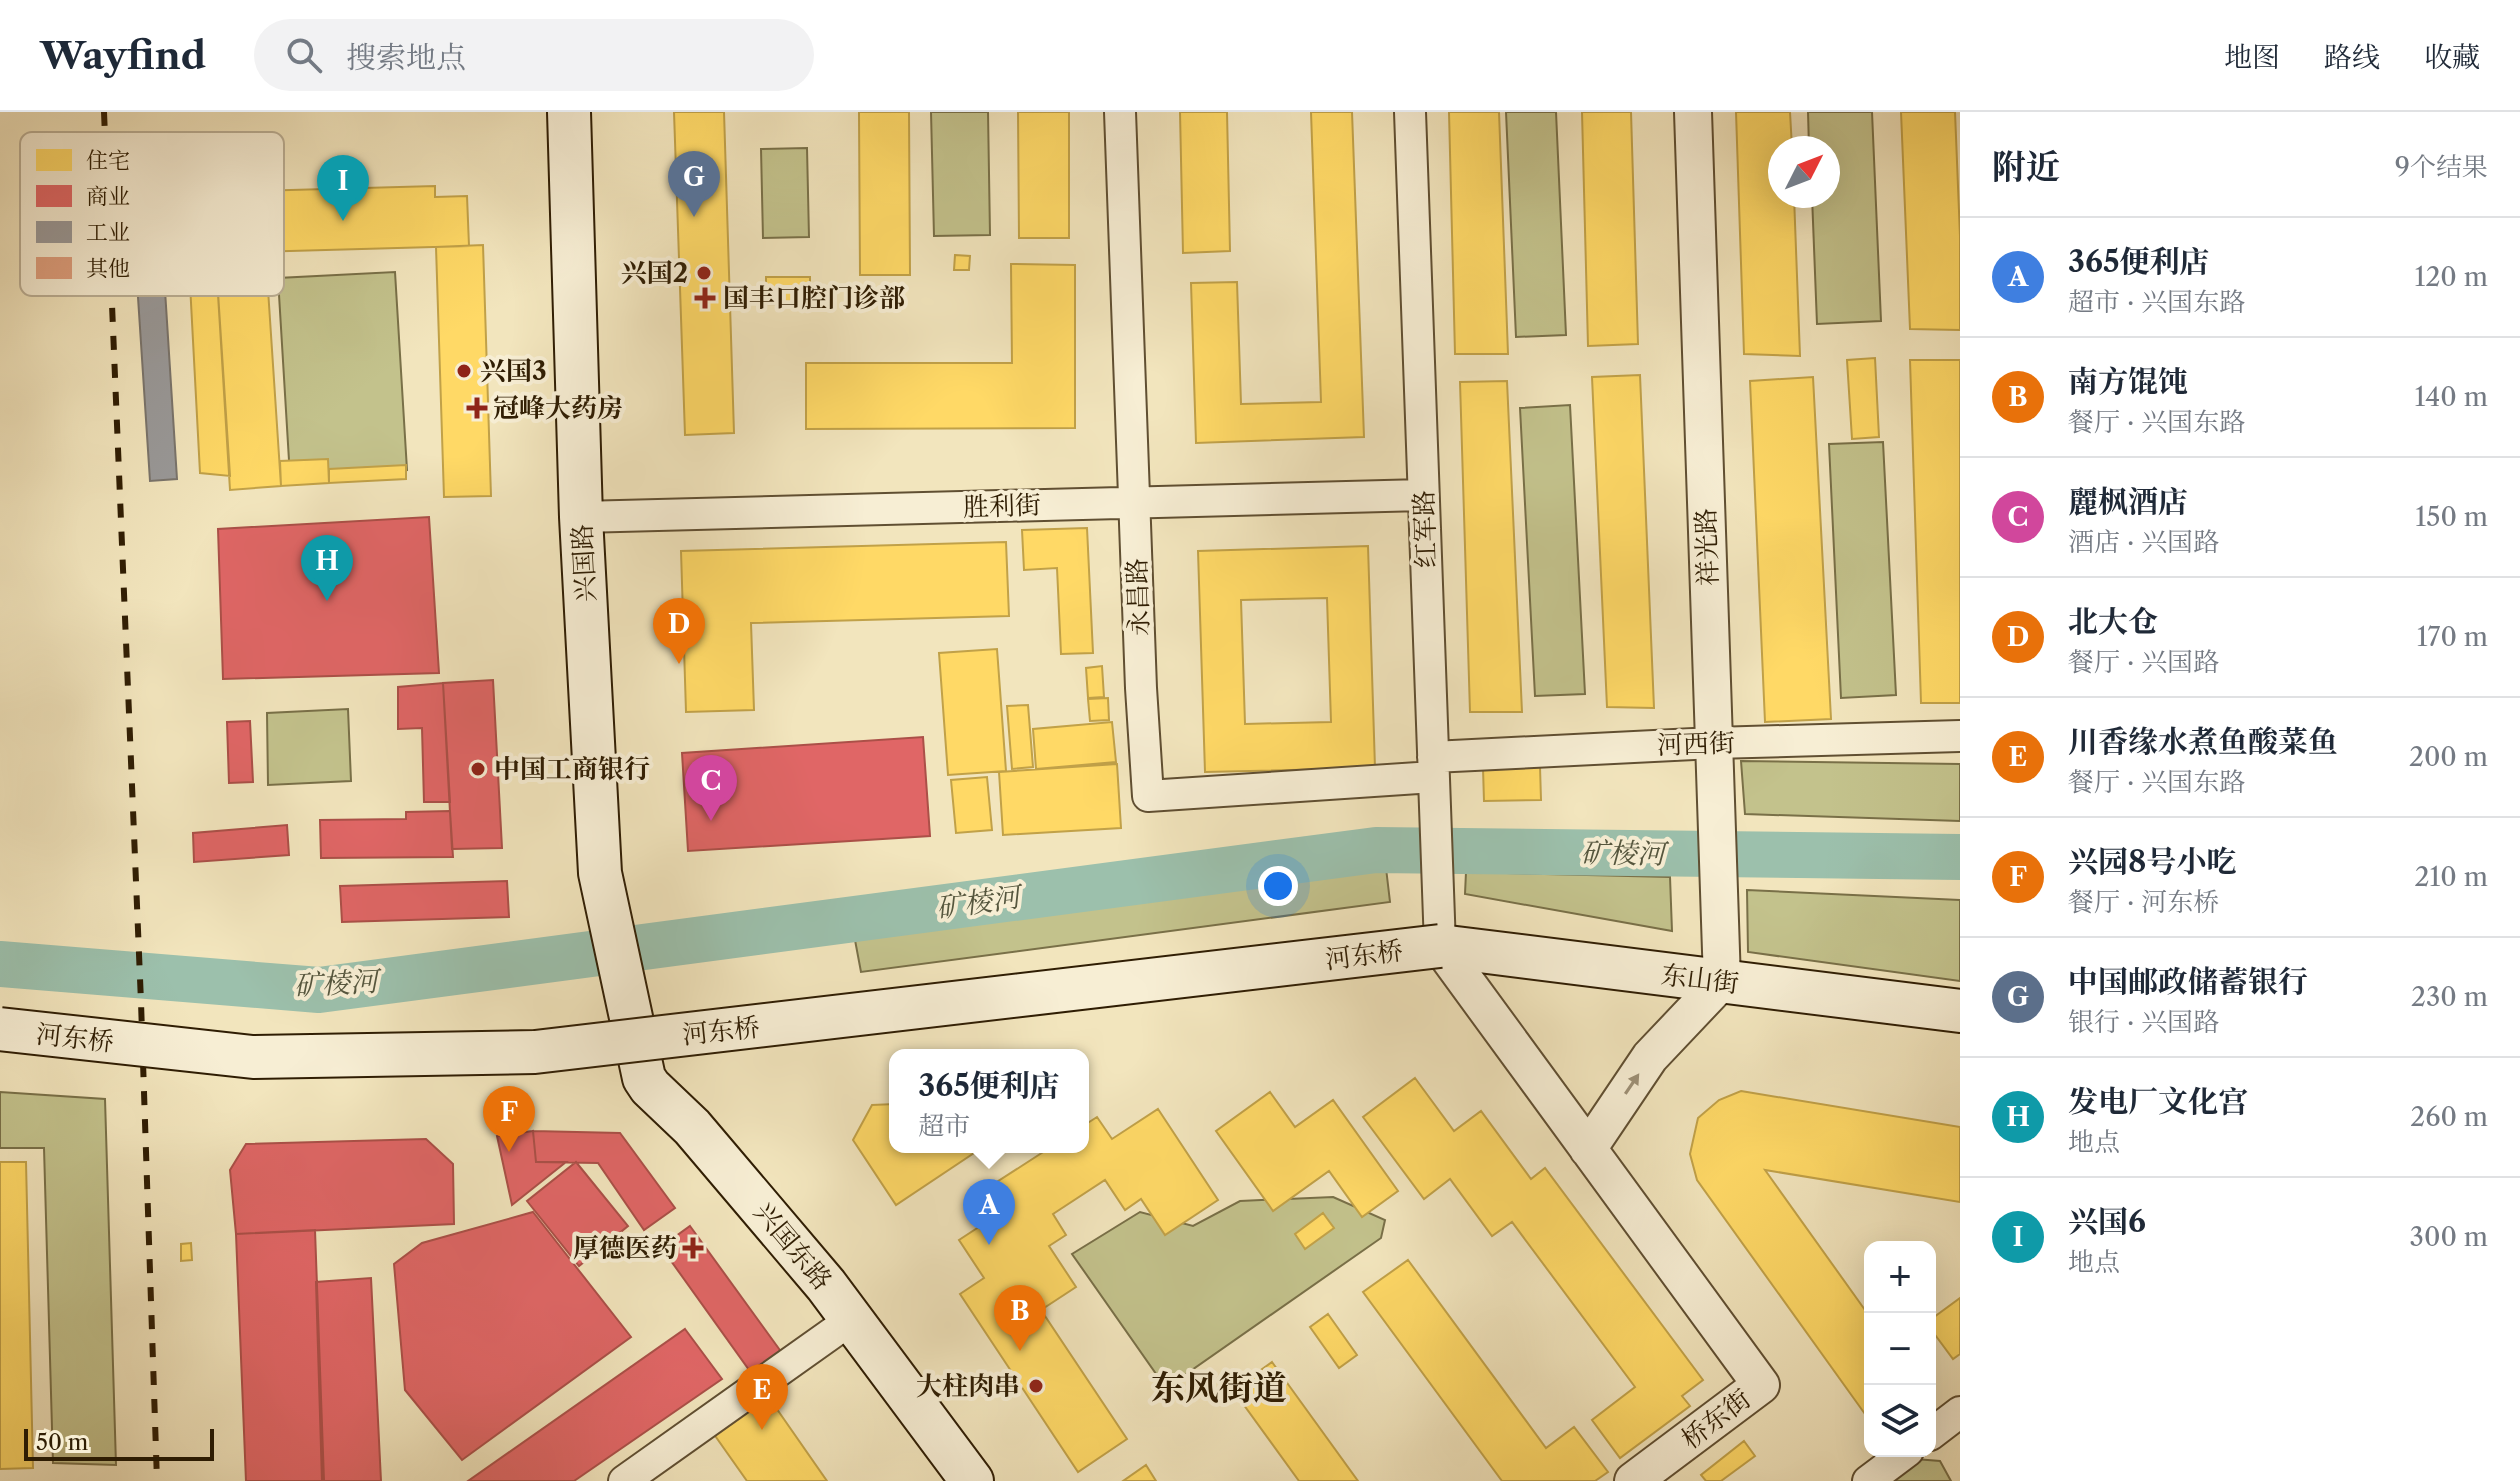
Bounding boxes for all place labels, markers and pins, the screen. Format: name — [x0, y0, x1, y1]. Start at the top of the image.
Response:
pin: G — [668, 151, 720, 217]
pin: I — [317, 155, 369, 221]
place label: 兴国2 — [621, 257, 688, 289]
marker: 兴国2 — [695, 264, 713, 282]
place label: 国丰口腔门诊部 — [723, 282, 905, 314]
marker: 国丰口腔门诊部 — [694, 287, 716, 309]
place label: 兴国3 — [480, 355, 547, 387]
marker: 兴国3 — [455, 362, 473, 380]
place label: 冠峰大药房 — [493, 392, 623, 424]
marker: 冠峰大药房 — [468, 399, 486, 417]
pin: H — [301, 535, 353, 601]
pin: D — [653, 598, 705, 664]
place label: 中国工商银行 — [494, 753, 650, 785]
pin: C — [685, 755, 737, 821]
marker: 中国工商银行 — [469, 760, 487, 778]
pin: F — [483, 1086, 535, 1152]
pin: A — [963, 1179, 1015, 1245]
place label: 厚德医药 — [573, 1232, 677, 1264]
marker: 厚德医药 — [684, 1239, 702, 1257]
pin: B — [994, 1285, 1046, 1351]
pin: E — [736, 1364, 788, 1430]
place label: 大柱肉串 — [916, 1370, 1020, 1402]
marker: 大柱肉串 — [1027, 1377, 1045, 1395]

